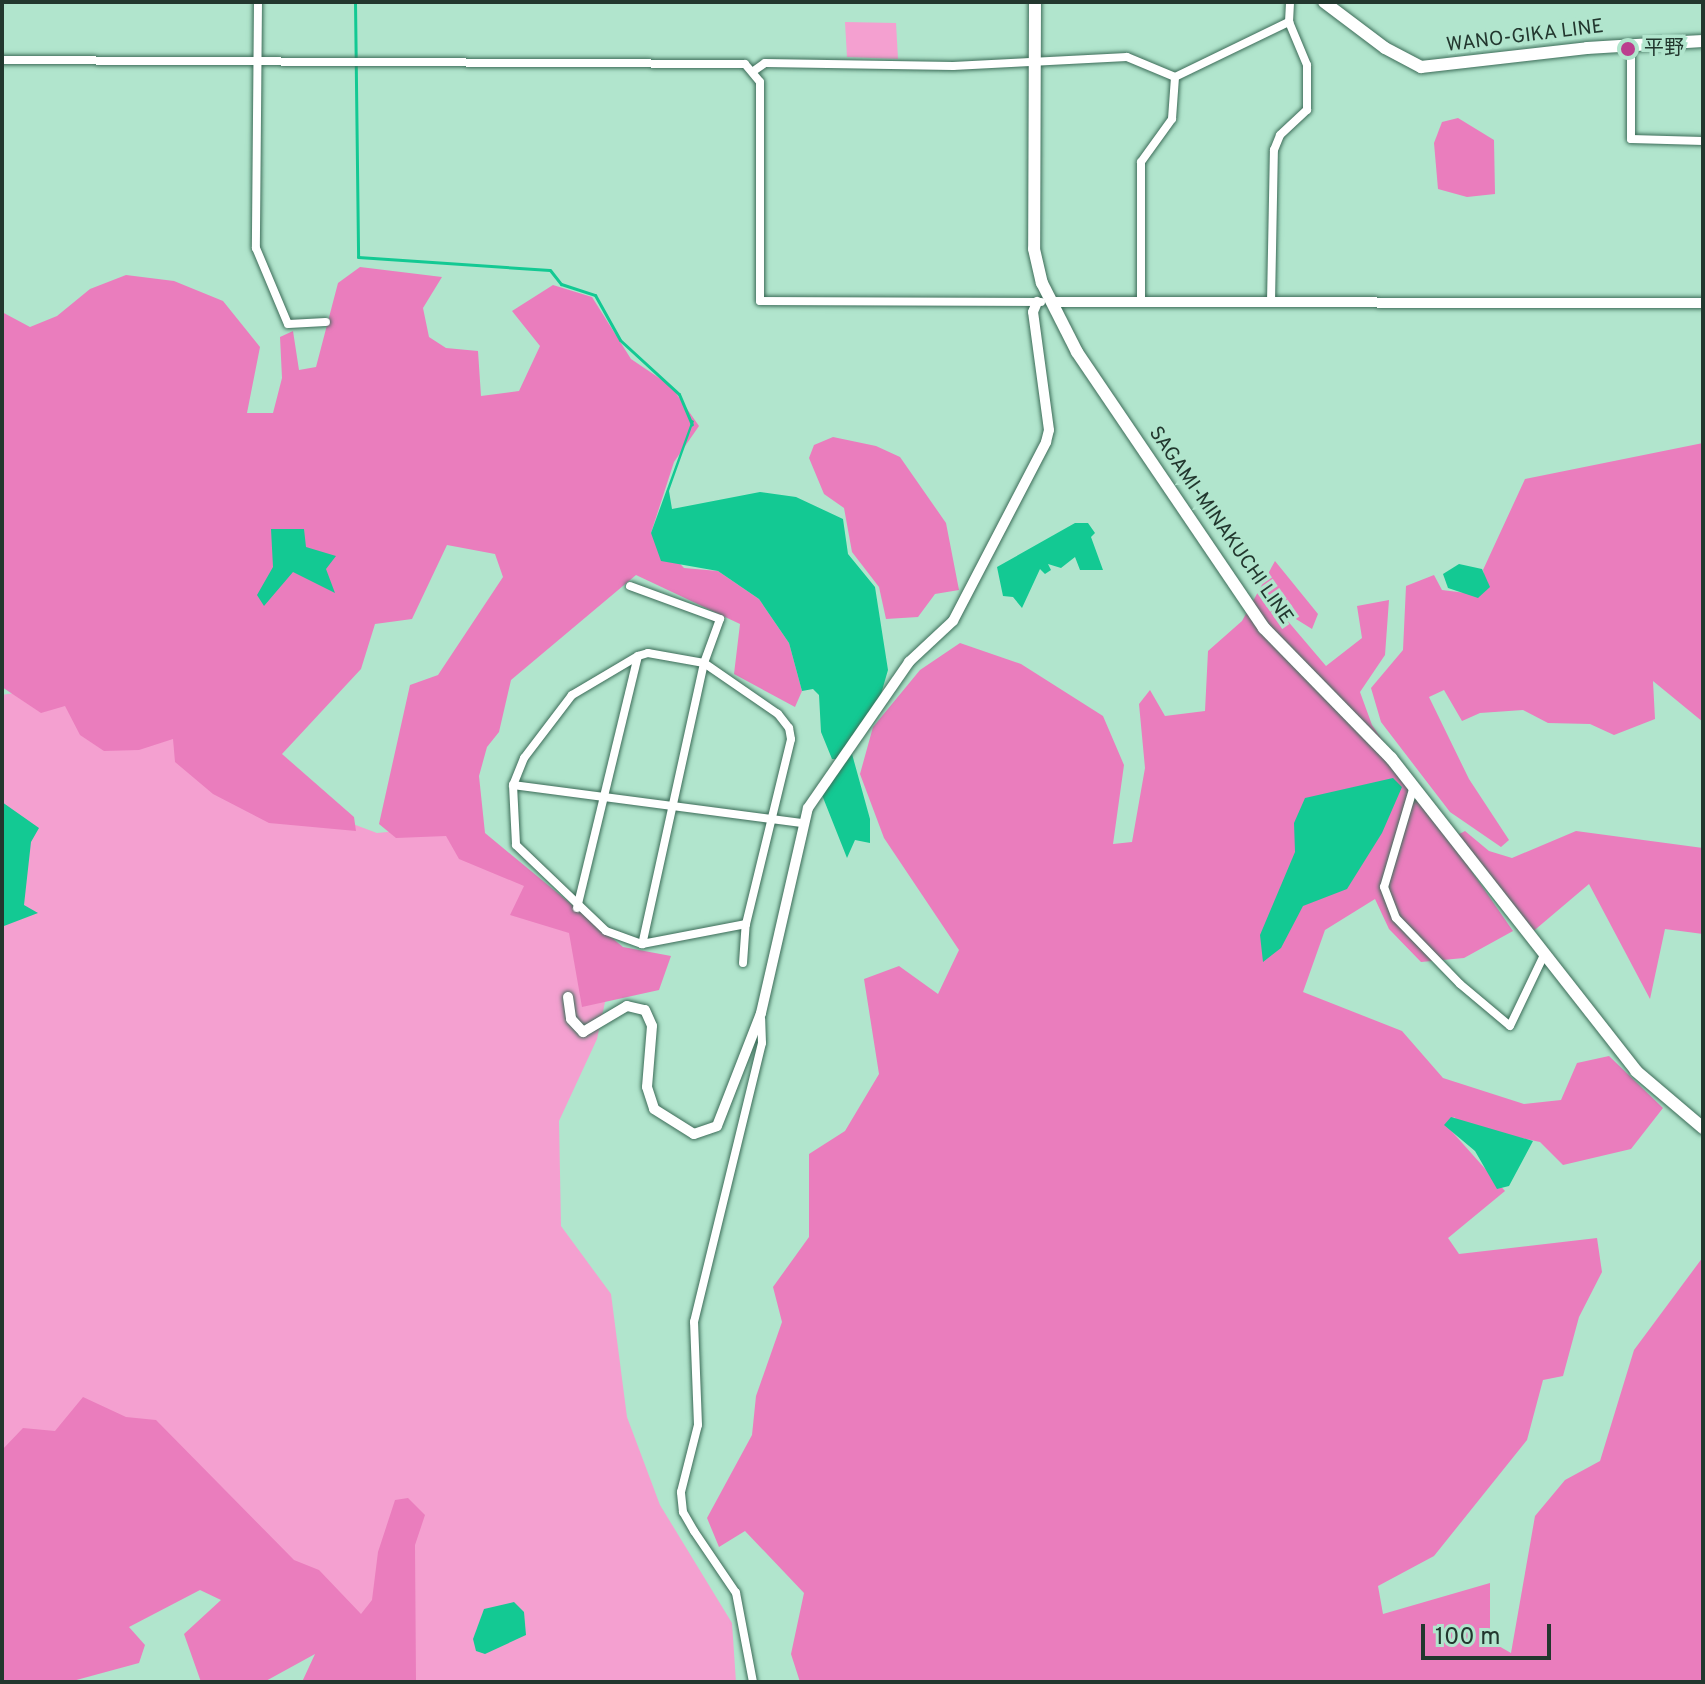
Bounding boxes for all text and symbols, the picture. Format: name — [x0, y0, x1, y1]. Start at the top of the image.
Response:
street label: WANO-GIKA LINE — [1444, 15, 1606, 59]
place label: 平野 — [1644, 37, 1684, 61]
marker: 平野 — [1619, 40, 1637, 58]
street label: SAGAMI-MINAKUCHI LINE — [1143, 423, 1297, 629]
scale bar — [1425, 1608, 1555, 1658]
text: 100 m — [1435, 1623, 1501, 1653]

